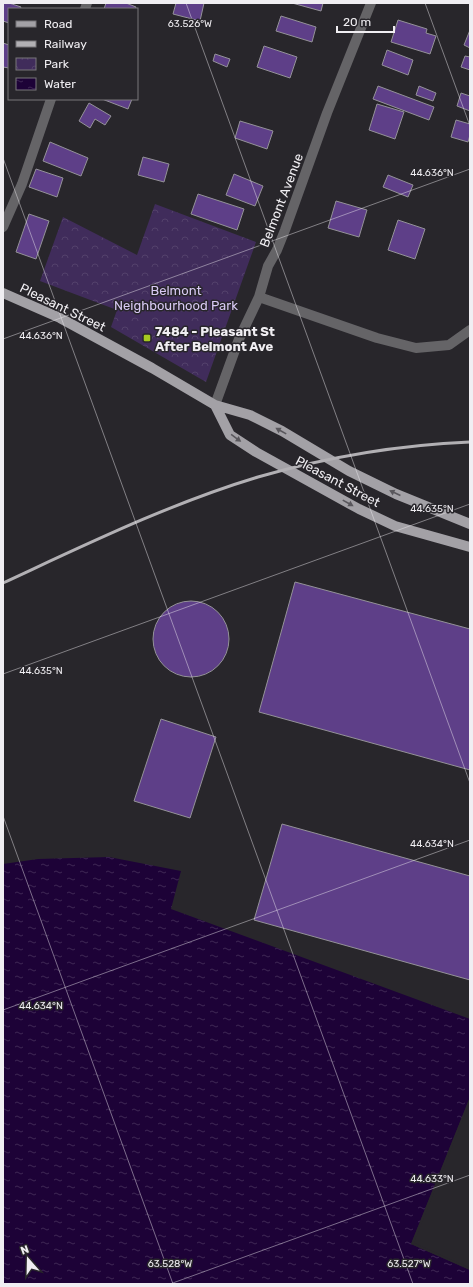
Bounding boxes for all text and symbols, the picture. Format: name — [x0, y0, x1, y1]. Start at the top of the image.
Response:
legend — [8, 8, 138, 100]
scale bar — [337, 8, 394, 34]
text: 20 m — [343, 15, 371, 29]
text: Road — [44, 17, 72, 31]
text: 63.526°W — [168, 18, 212, 30]
text: Railway — [44, 37, 87, 51]
text: Park — [44, 57, 70, 71]
text: Water — [44, 77, 76, 91]
street label: Belmont Avenue — [257, 151, 306, 249]
text: 44.636°N — [410, 167, 454, 179]
street label: Pleasant Street — [18, 280, 108, 335]
park label: Belmont Neighbourhood Park — [114, 283, 238, 314]
place label: 7484 - Pleasant St After Belmont Ave — [155, 324, 275, 354]
text: 44.636°N — [19, 330, 63, 342]
marker: 7484 - Pleasant St After Belmont Ave — [142, 333, 152, 343]
one-way arrow — [275, 428, 287, 434]
one-way arrow — [230, 434, 241, 442]
street label: Pleasant Street — [293, 453, 383, 510]
one-way arrow — [389, 490, 401, 496]
one-way arrow — [342, 499, 354, 506]
text: 44.635°N — [410, 503, 454, 515]
text: 44.635°N — [19, 665, 63, 677]
text: 44.634°N — [410, 838, 454, 850]
text: 44.634°N — [19, 1000, 63, 1012]
text: 44.633°N — [410, 1173, 454, 1185]
north arrow — [8, 1239, 48, 1279]
text: N — [19, 1243, 31, 1258]
text: 63.528°W — [148, 1258, 192, 1270]
text: 63.527°W — [387, 1258, 431, 1270]

